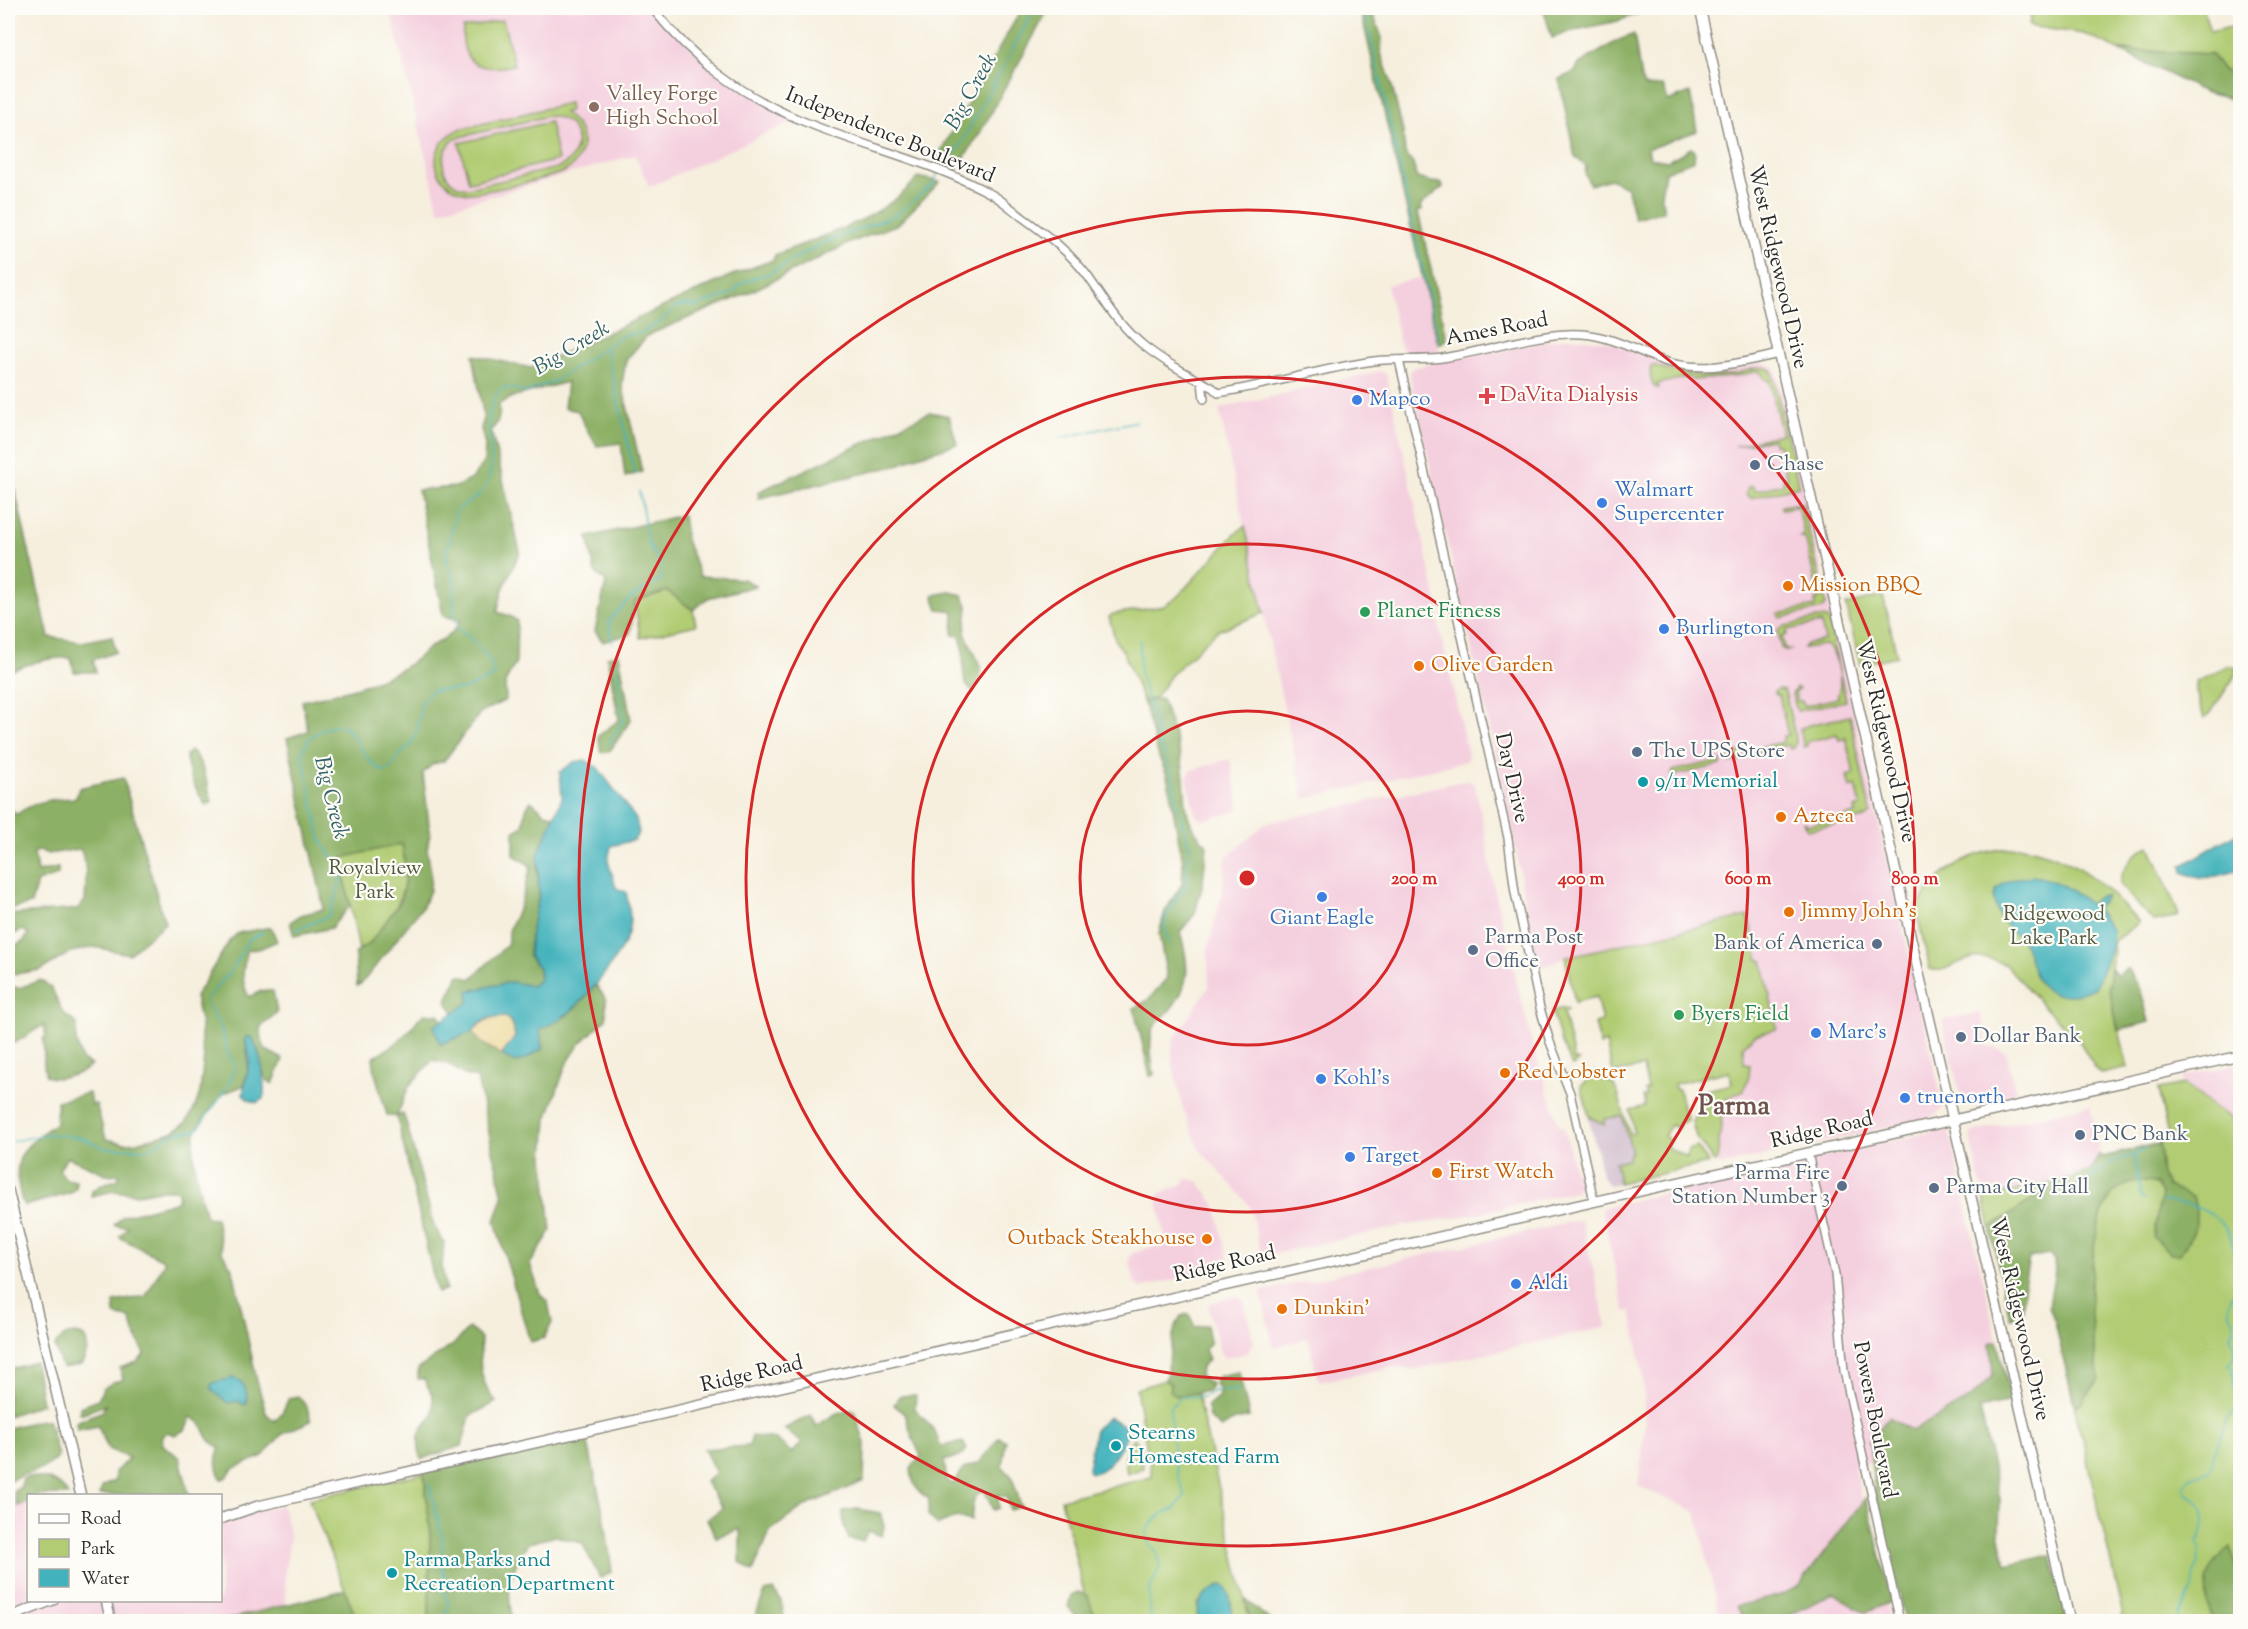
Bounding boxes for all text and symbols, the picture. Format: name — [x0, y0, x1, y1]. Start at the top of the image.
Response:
water label: Big Creek — [938, 47, 1006, 137]
place label: Valley Forge High School — [606, 80, 718, 134]
street label: Independence Boulevard — [781, 80, 999, 192]
marker: Valley Forge High School — [587, 100, 601, 114]
street label: West Ridgewood Drive — [1739, 162, 1815, 372]
street label: Ames Road — [1443, 305, 1551, 355]
water label: Big Creek — [528, 314, 616, 384]
place label: DaVita Dialysis — [1500, 381, 1638, 411]
place label: Mapco — [1369, 385, 1430, 415]
marker: DaVita Dialysis — [1478, 387, 1496, 405]
marker: Mapco — [1350, 393, 1364, 407]
place label: Chase — [1767, 450, 1824, 480]
marker: Chase — [1748, 458, 1762, 472]
place label: Walmart Supercenter — [1614, 476, 1724, 530]
marker: Walmart Supercenter — [1595, 496, 1609, 510]
place label: Mission BBQ — [1800, 571, 1922, 601]
marker: Mission BBQ — [1781, 579, 1795, 593]
place label: Planet Fitness — [1377, 597, 1501, 627]
marker: Planet Fitness — [1358, 605, 1372, 619]
place label: Burlington — [1676, 614, 1774, 644]
marker: Burlington — [1657, 622, 1671, 636]
street label: West Ridgewood Drive — [1847, 636, 1923, 846]
place label: Olive Garden — [1431, 651, 1554, 681]
marker: Olive Garden — [1412, 659, 1426, 673]
street label: Day Drive — [1486, 730, 1536, 826]
place label: The UPS Store — [1649, 737, 1785, 767]
marker: The UPS Store — [1630, 745, 1644, 759]
water label: Big Creek — [304, 753, 356, 843]
place label: 9/11 Memorial — [1655, 767, 1778, 797]
marker: 9/11 Memorial — [1636, 775, 1650, 789]
place label: Azteca — [1793, 802, 1854, 832]
marker: Azteca — [1774, 810, 1788, 824]
park label: Royalview Park — [328, 854, 422, 908]
text: 200 m — [1391, 867, 1437, 893]
text: 400 m — [1557, 867, 1604, 893]
text: 600 m — [1725, 867, 1771, 893]
text: 800 m — [1892, 867, 1938, 893]
centre of rings — [1237, 868, 1257, 888]
marker: Giant Eagle — [1315, 890, 1329, 904]
place label: Jimmy John's — [1800, 897, 1917, 927]
park label: Ridgewood Lake Park — [2003, 900, 2105, 954]
place label: Giant Eagle — [1270, 904, 1374, 934]
marker: Jimmy John's — [1782, 905, 1796, 919]
place label: Parma Post Office — [1485, 923, 1583, 977]
place label: Bank of America — [1714, 929, 1865, 959]
marker: Bank of America — [1870, 937, 1884, 951]
marker: Parma Post Office — [1466, 943, 1480, 957]
place label: Byers Field — [1691, 1000, 1789, 1030]
marker: Byers Field — [1672, 1008, 1686, 1022]
place label: Marc's — [1828, 1018, 1887, 1048]
place label: Dollar Bank — [1973, 1022, 2082, 1052]
marker: Marc's — [1809, 1026, 1823, 1040]
marker: Dollar Bank — [1954, 1030, 1968, 1044]
place label: Red Lobster — [1517, 1058, 1626, 1088]
place label: Kohl's — [1333, 1064, 1390, 1094]
marker: Red Lobster — [1498, 1066, 1512, 1080]
marker: Kohl's — [1314, 1072, 1328, 1086]
place label: truenorth — [1917, 1083, 2005, 1113]
district label: Parma — [1698, 1088, 1770, 1127]
marker: truenorth — [1898, 1091, 1912, 1105]
street label: Ridge Road — [1768, 1105, 1876, 1157]
place label: PNC Bank — [2092, 1120, 2189, 1150]
marker: PNC Bank — [2073, 1128, 2087, 1142]
place label: Target — [1362, 1142, 1419, 1172]
marker: Target — [1343, 1150, 1357, 1164]
place label: First Watch — [1449, 1158, 1554, 1188]
place label: Parma Fire Station Number 3 — [1671, 1159, 1830, 1213]
marker: First Watch — [1430, 1166, 1444, 1180]
place label: Parma City Hall — [1946, 1173, 2089, 1203]
marker: Parma Fire Station Number 3 — [1835, 1179, 1849, 1193]
marker: Parma City Hall — [1927, 1181, 1941, 1195]
street label: West Ridgewood Drive — [1981, 1214, 2057, 1424]
place label: Outback Steakhouse — [1007, 1224, 1195, 1254]
marker: Outback Steakhouse — [1200, 1232, 1214, 1246]
street label: Ridge Road — [1171, 1239, 1279, 1291]
place label: Aldi — [1528, 1269, 1569, 1299]
marker: Aldi — [1509, 1277, 1523, 1291]
place label: Dunkin' — [1294, 1294, 1370, 1324]
marker: Dunkin' — [1275, 1302, 1289, 1316]
street label: Powers Boulevard — [1844, 1339, 1904, 1501]
street label: Ridge Road — [698, 1349, 806, 1401]
place label: Stearns Homestead Farm — [1128, 1419, 1280, 1473]
marker: Stearns Homestead Farm — [1109, 1439, 1123, 1453]
legend — [27, 1494, 222, 1602]
text: Road — [81, 1507, 121, 1533]
text: Park — [81, 1537, 116, 1563]
place label: Parma Parks and Recreation Department — [404, 1546, 615, 1600]
marker: Parma Parks and Recreation Department — [385, 1566, 399, 1580]
text: Water — [81, 1567, 130, 1593]

